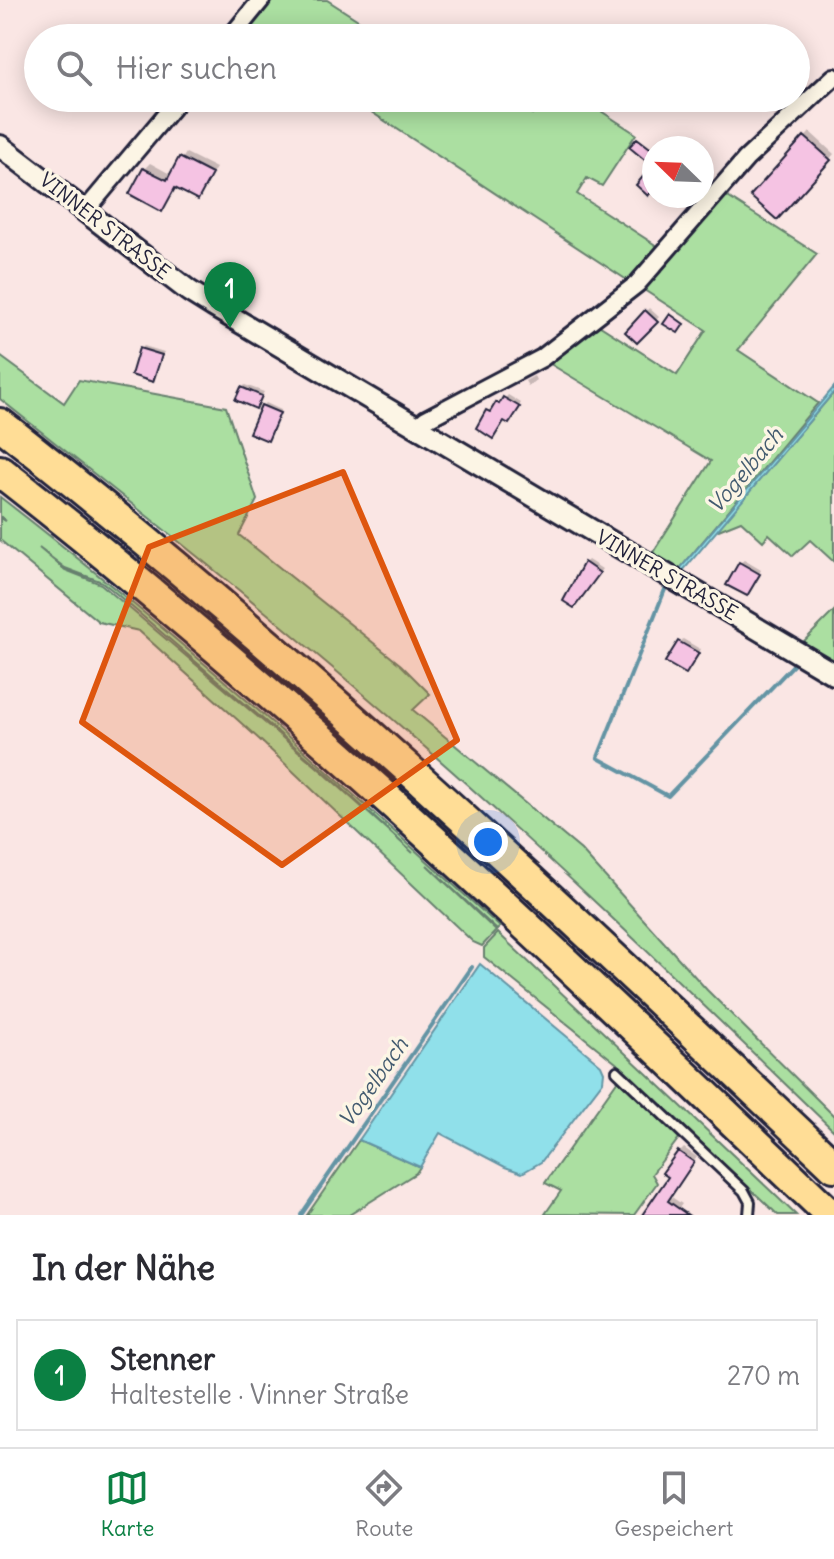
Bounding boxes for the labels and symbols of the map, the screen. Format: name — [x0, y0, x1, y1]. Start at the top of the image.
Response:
north arrow — [642, 136, 714, 208]
street label: VINNER STRASSE — [35, 167, 176, 284]
pin: 1 — [204, 262, 256, 328]
water label: Vogelbach — [701, 421, 790, 518]
street label: VINNER STRASSE — [592, 524, 742, 625]
your location — [468, 822, 508, 862]
water label: Vogelbach — [332, 1031, 415, 1132]

